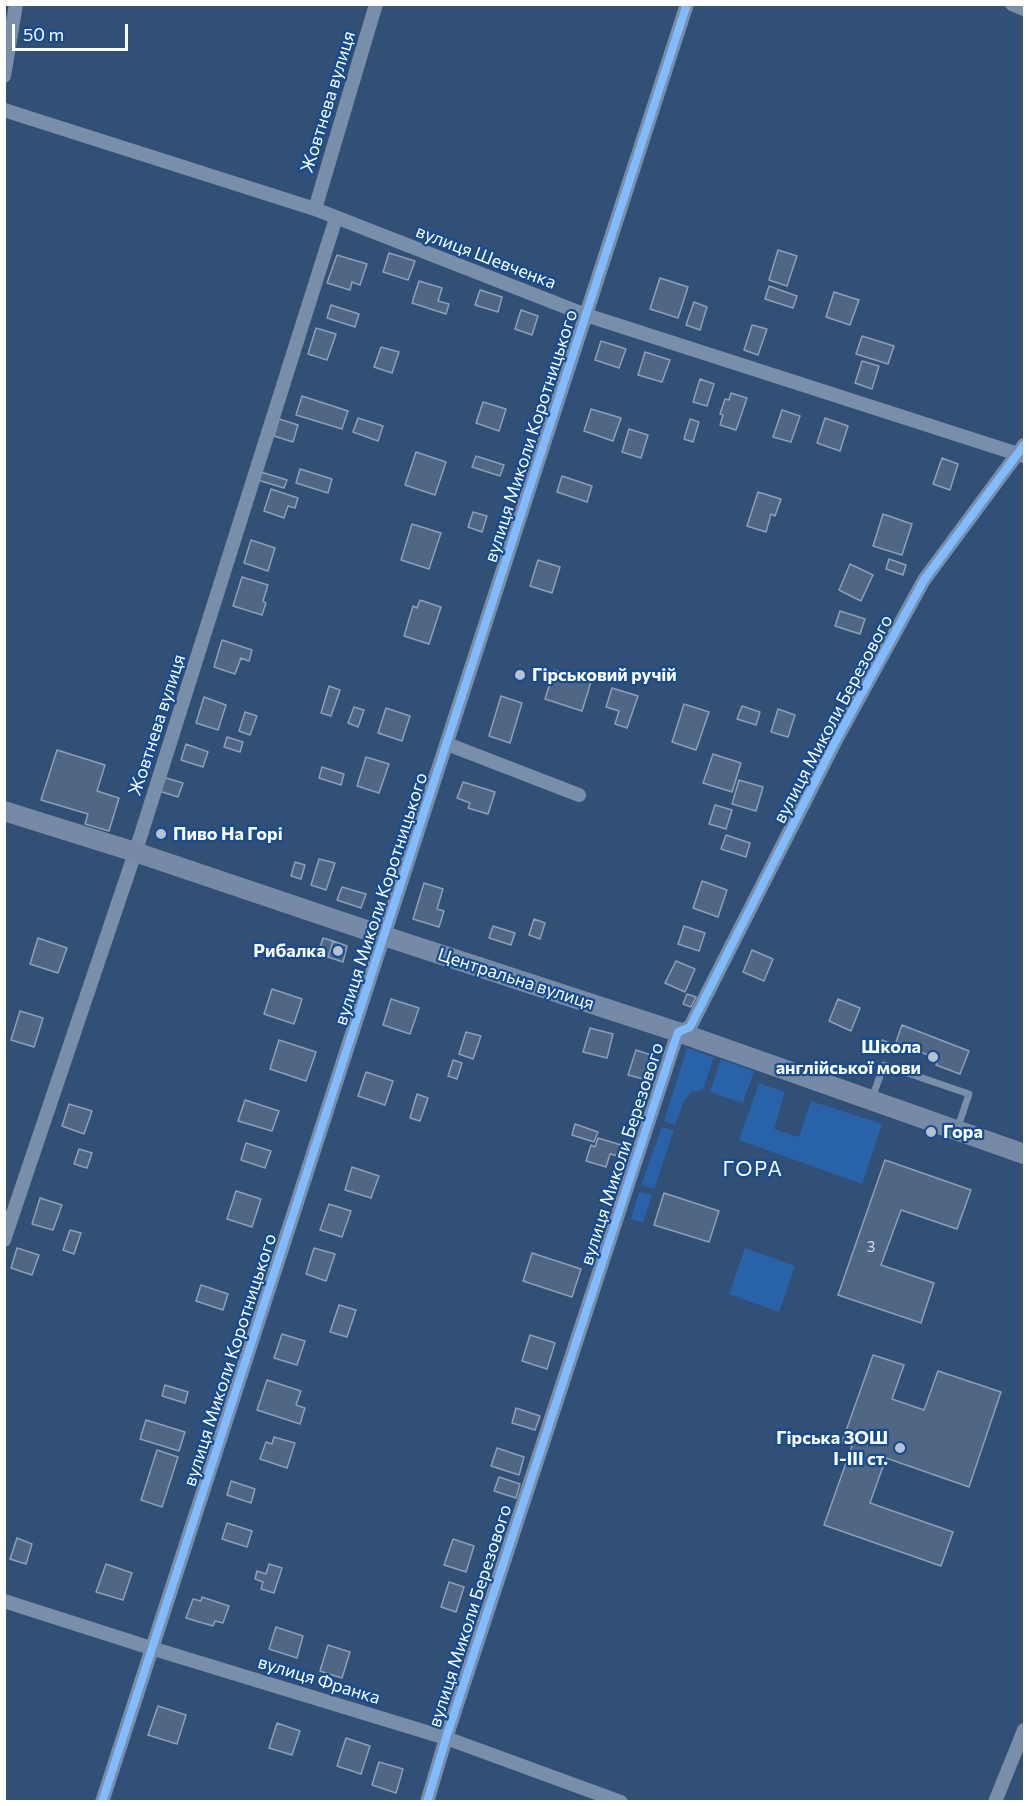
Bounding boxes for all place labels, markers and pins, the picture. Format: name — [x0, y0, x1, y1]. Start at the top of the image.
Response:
place label: Гірськовий ручій — [532, 664, 677, 686]
marker: Гірськовий ручій — [513, 668, 527, 682]
place label: Пиво На Горі — [173, 823, 283, 845]
marker: Пиво На Горі — [154, 827, 168, 841]
place label: Рибалка — [253, 940, 326, 962]
marker: Рибалка — [331, 944, 345, 958]
place label: Школа англійської мови — [776, 1036, 921, 1078]
marker: Школа англійської мови — [926, 1050, 940, 1064]
place label: Гора — [943, 1121, 983, 1143]
marker: Гора — [924, 1125, 938, 1139]
place label: Гірська ЗОШ І-ІІІ ст. — [776, 1427, 888, 1470]
marker: Гірська ЗОШ І-ІІІ ст. — [893, 1441, 907, 1455]

